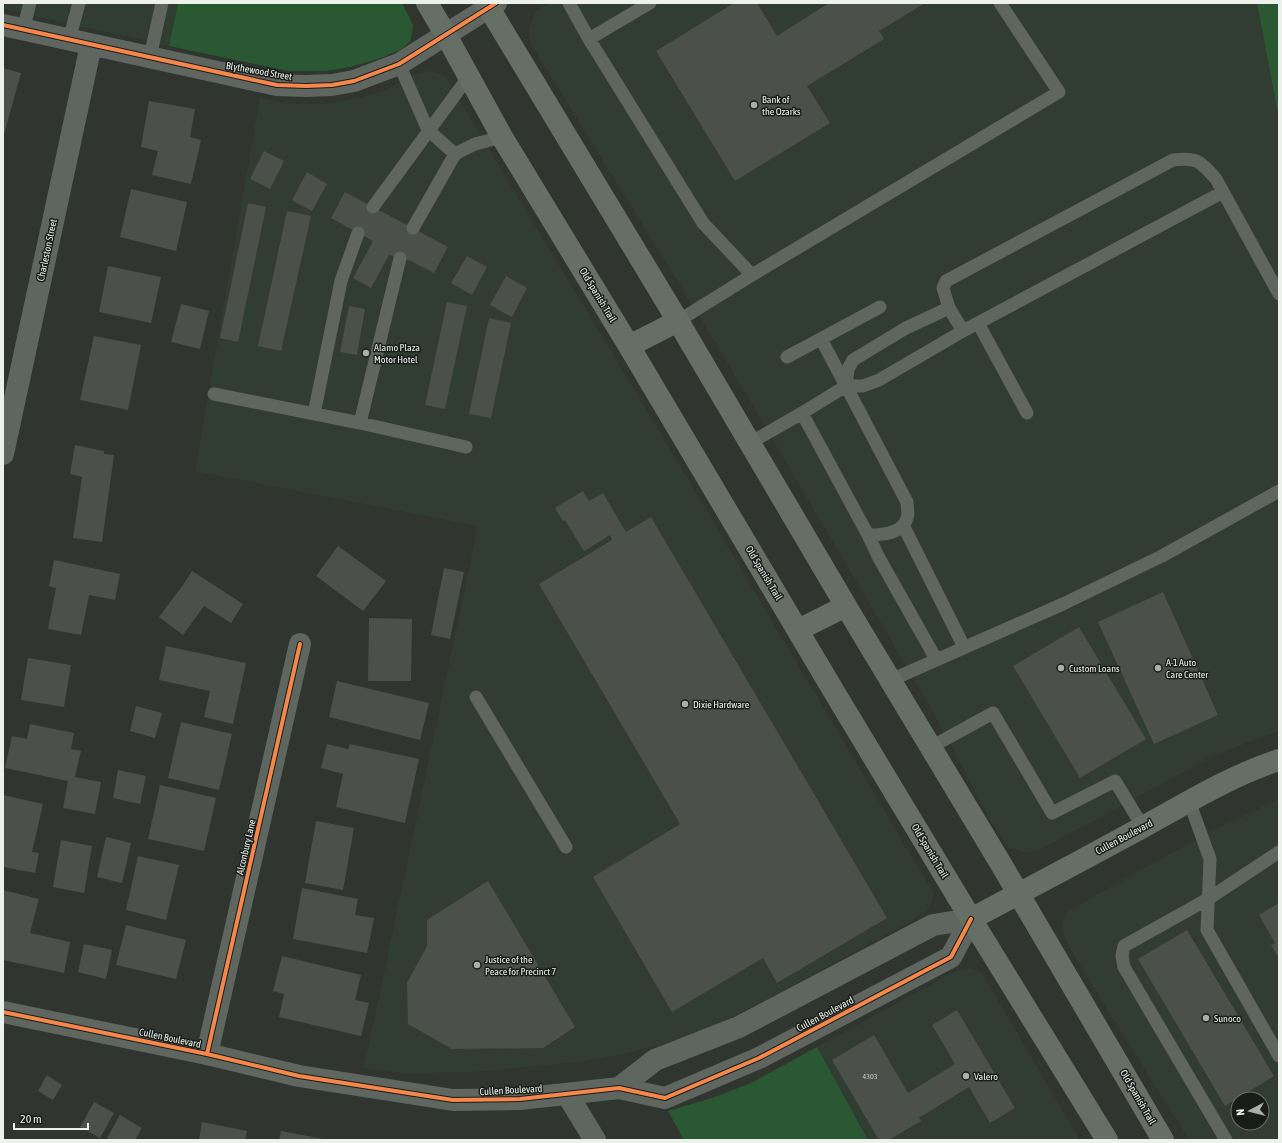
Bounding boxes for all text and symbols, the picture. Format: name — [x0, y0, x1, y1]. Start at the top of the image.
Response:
street label: Blythewood Street — [225, 60, 293, 82]
place label: Bank of the Ozarks — [762, 94, 801, 117]
marker: Bank of the Ozarks — [749, 100, 759, 110]
street label: Charleston Street — [35, 218, 59, 282]
street label: Old Spanish Trail — [578, 266, 619, 324]
place label: Alamo Plaza Motor Hotel — [374, 342, 420, 365]
marker: Alamo Plaza Motor Hotel — [361, 348, 371, 358]
street label: Old Spanish Trail — [744, 544, 785, 602]
place label: A-1 Auto Care Center — [1166, 657, 1209, 680]
marker: Custom Loans — [1056, 663, 1066, 673]
place label: Custom Loans — [1069, 663, 1120, 674]
marker: A-1 Auto Care Center — [1153, 663, 1163, 673]
marker: Dixie Hardware — [680, 699, 690, 709]
place label: Dixie Hardware — [693, 699, 750, 710]
street label: Cullen Boulevard — [1094, 817, 1155, 857]
street label: Alconbury Lane — [234, 818, 258, 876]
street label: Old Spanish Trail — [910, 822, 951, 880]
place label: Justice of the Peace for Precinct 7 — [485, 954, 557, 977]
marker: Justice of the Peace for Precinct 7 — [472, 960, 482, 970]
street label: Cullen Boulevard — [795, 994, 856, 1034]
marker: Sunoco — [1201, 1013, 1211, 1023]
place label: Sunoco — [1214, 1013, 1241, 1024]
street label: Cullen Boulevard — [138, 1026, 202, 1050]
street label: Old Spanish Trail — [1118, 1068, 1158, 1127]
marker: Valero — [961, 1071, 971, 1081]
place label: Valero — [974, 1071, 998, 1082]
house number: 4303 — [862, 1072, 878, 1081]
street label: Cullen Boulevard — [479, 1083, 543, 1097]
north arrow — [1230, 1091, 1270, 1131]
scale bar — [14, 1105, 88, 1131]
text: N — [1234, 1108, 1246, 1116]
text: 20 m — [20, 1112, 42, 1126]

